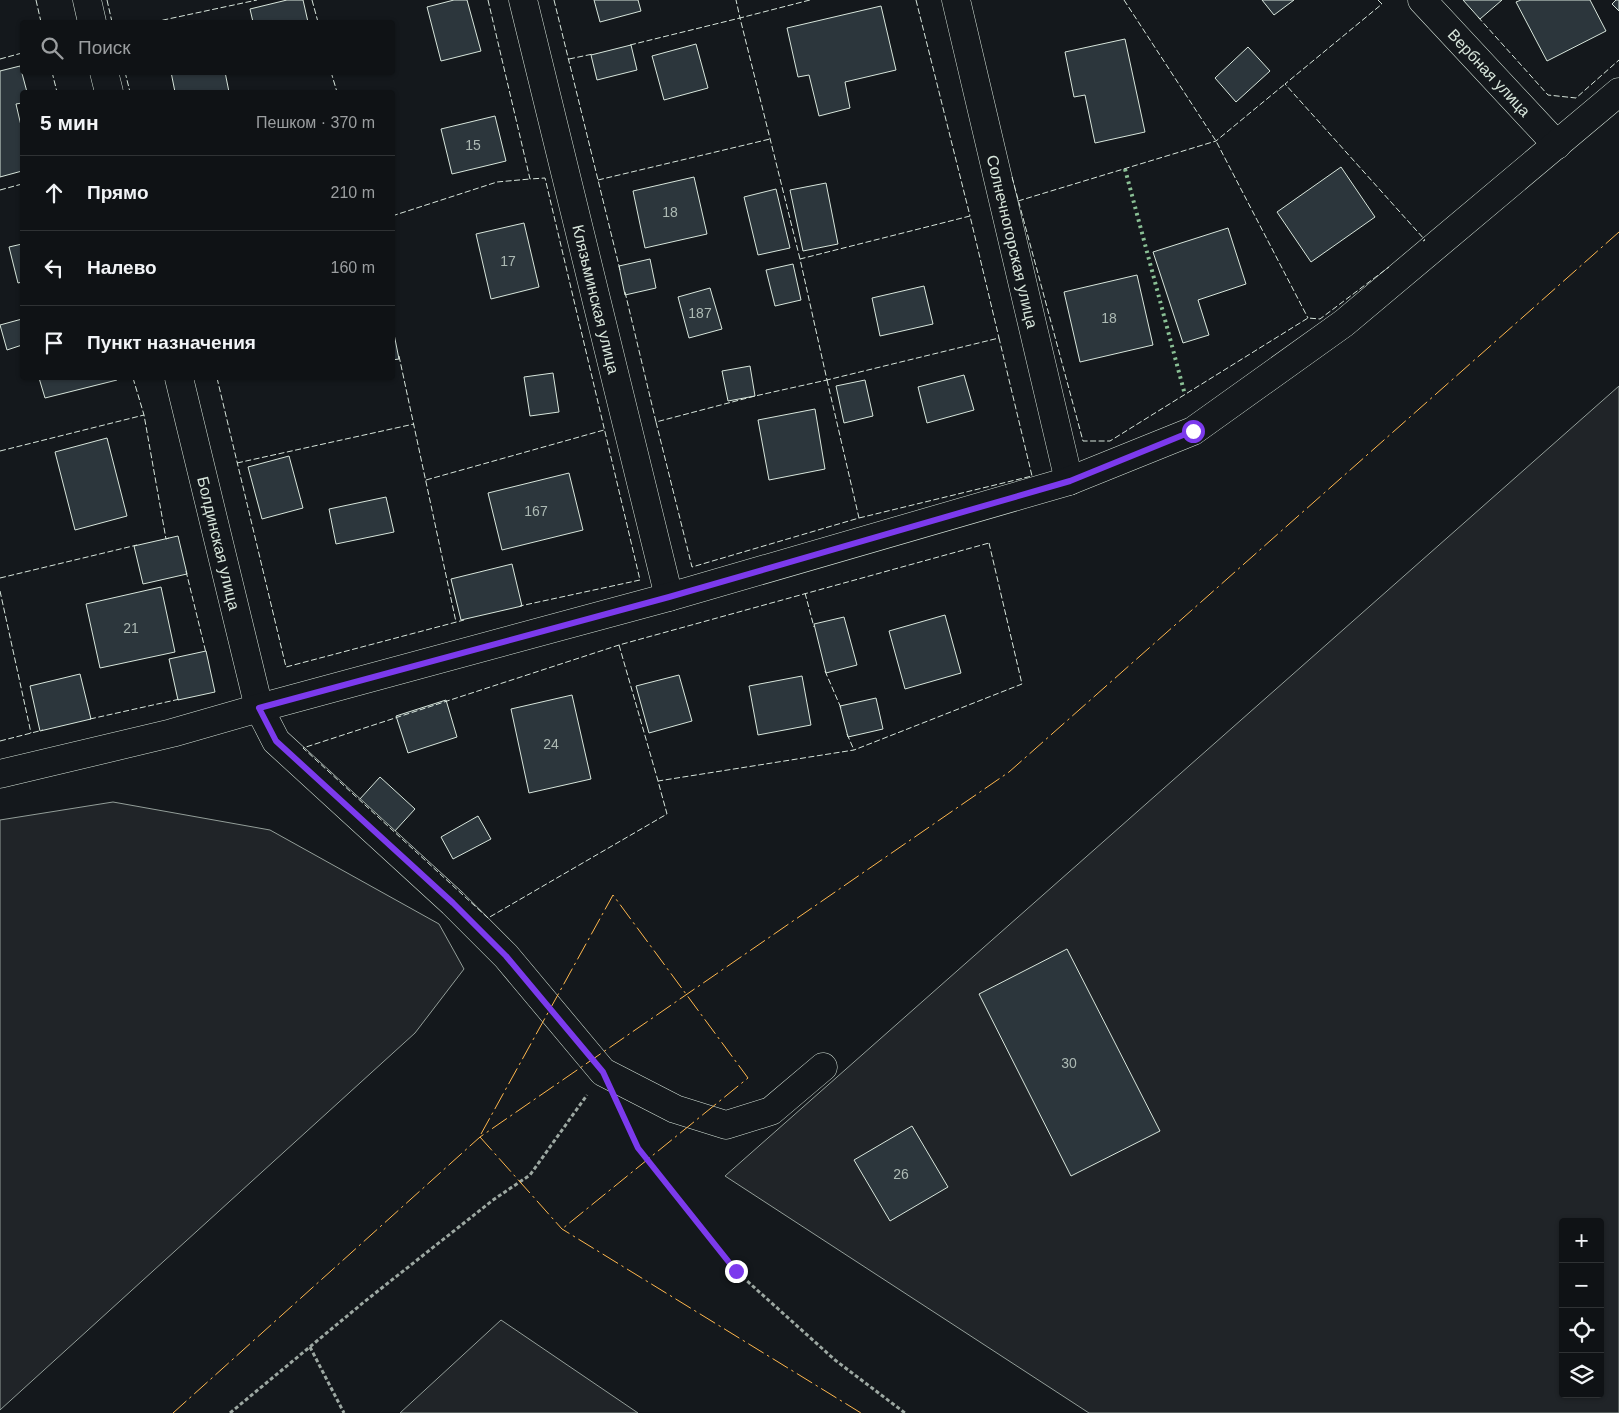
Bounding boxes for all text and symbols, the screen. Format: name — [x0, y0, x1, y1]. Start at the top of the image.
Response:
search box — [20, 20, 395, 75]
street label: Вербная улица — [1445, 25, 1534, 120]
icon: search — [38, 34, 66, 62]
text: Поиск — [78, 37, 131, 58]
text: 5 мин — [40, 111, 99, 134]
text: Пешком · 370 m — [256, 114, 375, 131]
house number: 15 — [465, 137, 481, 153]
street label: Солнечногорская улица — [984, 153, 1041, 330]
icon: ahead — [40, 179, 68, 207]
text: Прямо — [87, 182, 149, 203]
text: 210 m — [331, 184, 375, 201]
house number: 18 — [662, 204, 678, 220]
street label: Клязьминская улица — [570, 223, 623, 376]
house number: 17 — [500, 253, 516, 269]
icon: left — [40, 254, 68, 282]
text: Налево — [87, 257, 157, 278]
text: 160 m — [331, 259, 375, 276]
house number: 187 — [688, 305, 712, 321]
house number: 18 — [1101, 310, 1117, 326]
icon: arrive — [40, 329, 68, 357]
text: Пункт назначения — [87, 332, 256, 353]
route start — [1182, 420, 1205, 443]
street label: Болдинская улица — [195, 475, 243, 612]
house number: 167 — [524, 503, 548, 519]
house number: 21 — [123, 620, 139, 636]
house number: 24 — [543, 736, 559, 752]
house number: 30 — [1061, 1055, 1077, 1071]
house number: 26 — [893, 1166, 909, 1182]
map controls — [1559, 1218, 1604, 1398]
button: + — [1559, 1218, 1604, 1263]
route end — [725, 1260, 748, 1283]
button: − — [1559, 1263, 1604, 1308]
button: locate — [1559, 1308, 1604, 1353]
button: layers — [1559, 1353, 1604, 1398]

